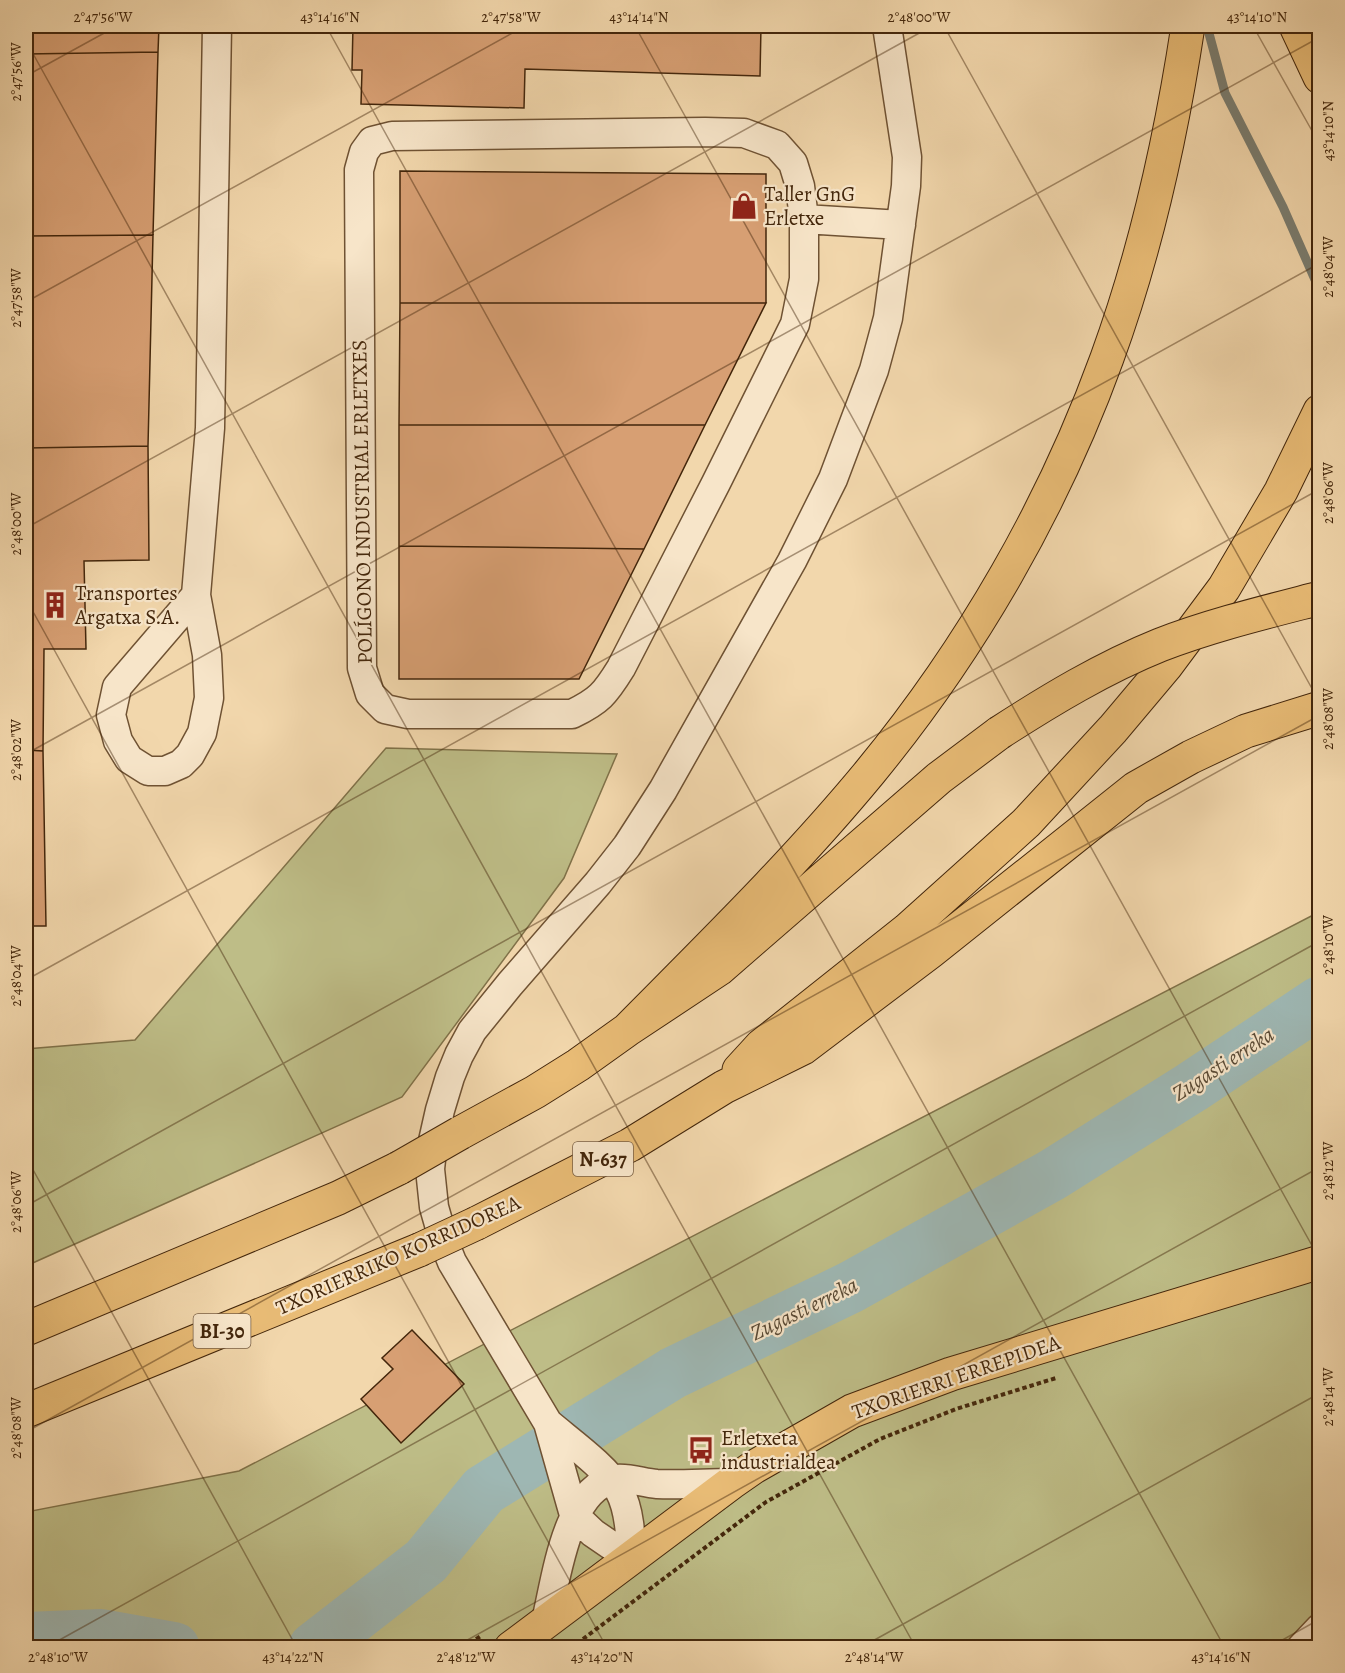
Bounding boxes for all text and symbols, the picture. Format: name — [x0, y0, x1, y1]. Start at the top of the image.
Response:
text: 2°47'56"W — [73, 7, 133, 27]
text: 43°14'16"N — [300, 7, 360, 27]
text: 2°47'58"W — [481, 7, 541, 27]
text: 43°14'14"N — [609, 7, 669, 27]
text: 2°48'00"W — [888, 7, 950, 27]
text: 43°14'10"N — [1227, 7, 1287, 27]
text: 2°47'56"W — [6, 42, 26, 102]
text: 43°14'10"N — [1318, 101, 1338, 161]
place label: Taller GnG Erletxe — [764, 180, 855, 232]
shop icon: Taller GnG Erletxe — [729, 191, 759, 221]
text: 2°48'04"W — [1318, 236, 1338, 298]
text: 2°47'58"W — [6, 268, 26, 328]
street label: POLÍGONO INDUSTRIAL ERLETXES — [345, 340, 379, 664]
text: 2°48'06"W — [1318, 462, 1338, 524]
text: 2°48'00"W — [6, 493, 26, 555]
place label: Transportes Argatxa S.A. — [74, 579, 180, 631]
building icon: Transportes Argatxa S.A. — [40, 590, 70, 620]
text: 2°48'08"W — [1318, 688, 1338, 750]
text: 2°48'02"W — [6, 719, 26, 781]
text: 2°48'10"W — [1318, 915, 1338, 975]
text: 2°48'04"W — [6, 945, 26, 1007]
water label: Zugasti erreka — [1166, 1020, 1280, 1108]
text: 2°48'12"W — [1318, 1141, 1338, 1201]
road number: N-637 — [573, 1142, 633, 1176]
text: 2°48'06"W — [6, 1171, 26, 1233]
street label: TXORIERRIKO KORRIDOREA — [272, 1188, 525, 1322]
water label: Zugasti erreka — [745, 1270, 863, 1348]
road number: BI-30 — [194, 1314, 250, 1348]
street label: TXORIERRI ERREPIDEA — [848, 1328, 1065, 1426]
text: 2°48'14"W — [1318, 1368, 1338, 1426]
text: 2°48'08"W — [6, 1397, 26, 1459]
place label: Erletxeta industrialdea — [721, 1424, 836, 1476]
bus stop icon: Erletxeta industrialdea — [686, 1435, 716, 1465]
text: 2°48'10"W — [28, 1647, 88, 1667]
text: 43°14'22"N — [262, 1647, 324, 1667]
text: 2°48'12"W — [436, 1647, 496, 1667]
text: 43°14'20"N — [571, 1647, 633, 1667]
text: 2°48'14"W — [845, 1647, 903, 1667]
text: 43°14'16"N — [1191, 1647, 1251, 1667]

